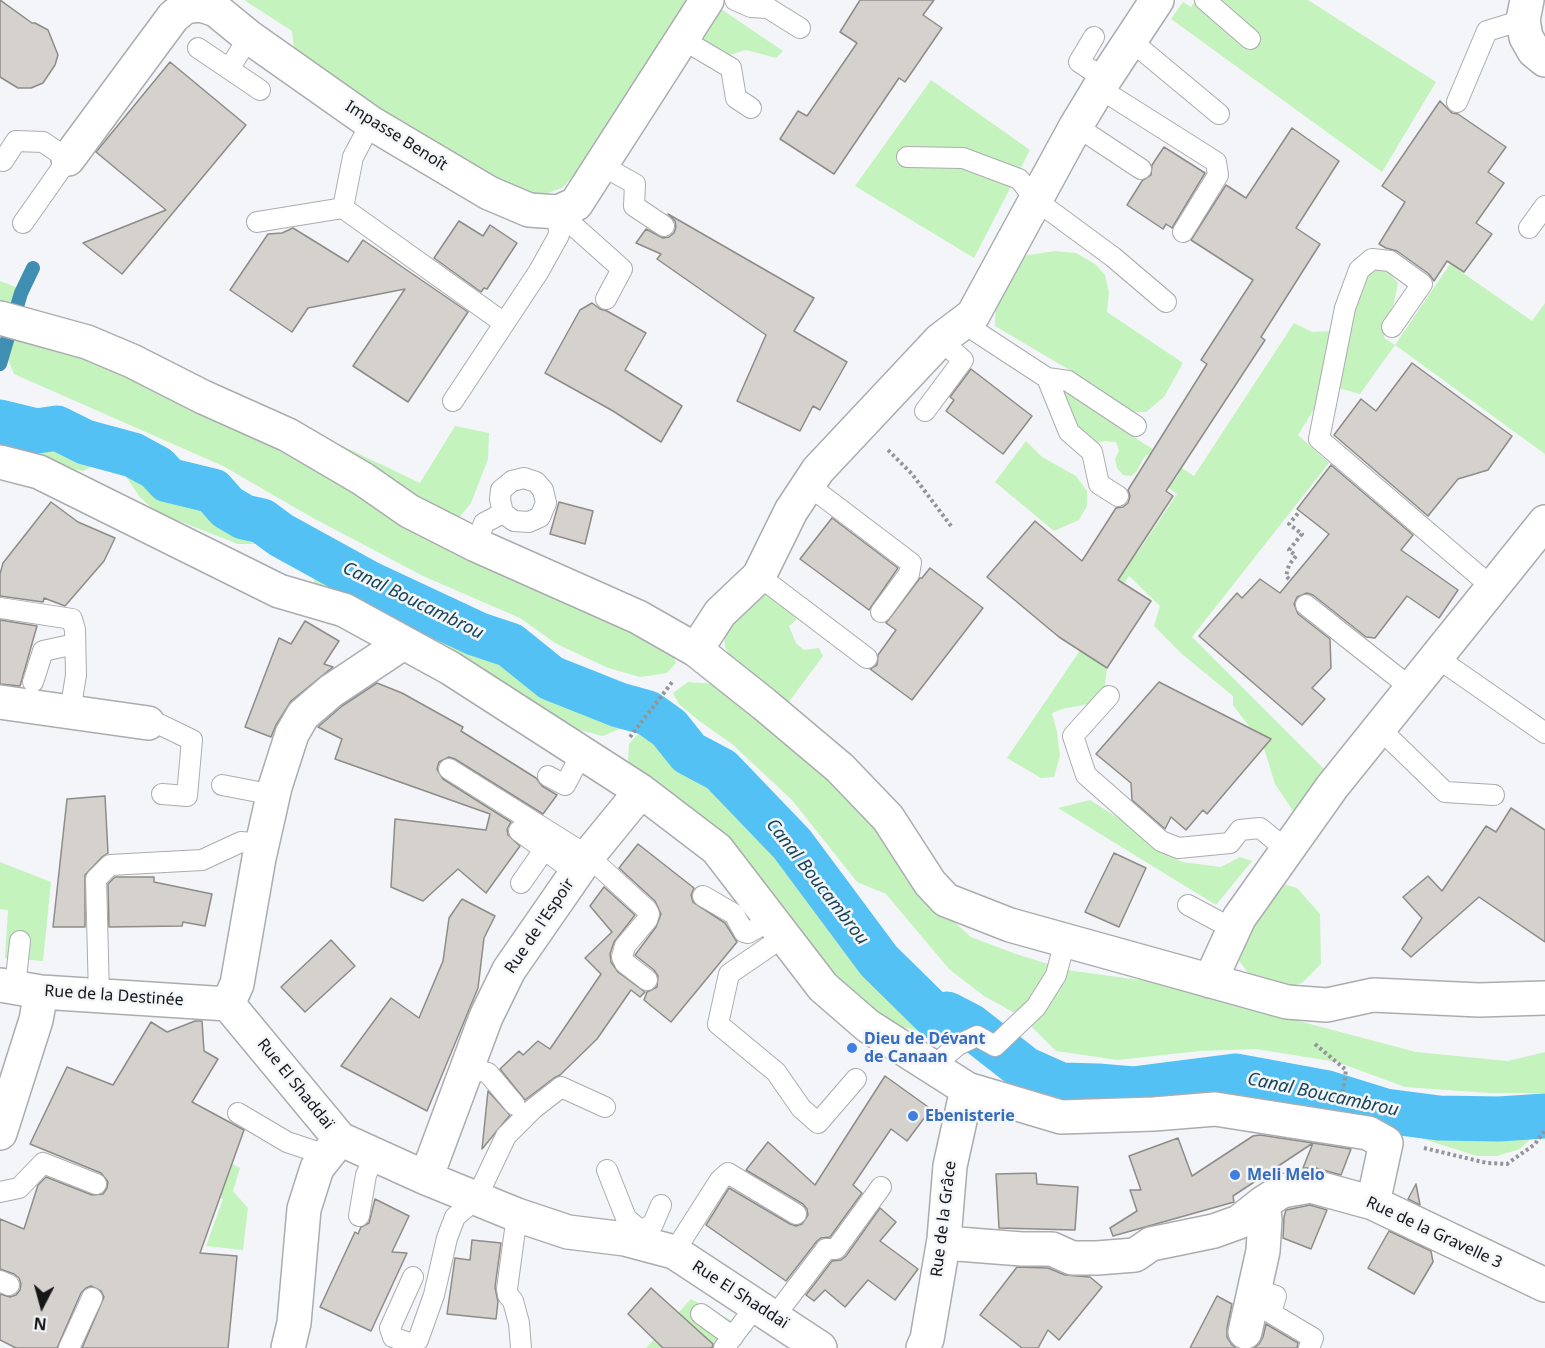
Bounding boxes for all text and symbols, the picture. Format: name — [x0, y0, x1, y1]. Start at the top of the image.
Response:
street label: Impasse Benoît — [341, 97, 451, 175]
water label: Canal Boucambrou — [339, 558, 487, 644]
water label: Canal Boucambrou — [761, 815, 873, 949]
street label: Rue de l'Espoir — [501, 875, 579, 977]
street label: Rue de la Destinée — [44, 982, 184, 1010]
place label: Dieu de Dévant de Canaan — [864, 1029, 985, 1067]
street label: Rue El Shaddaï — [253, 1035, 337, 1133]
marker: Dieu de Dévant de Canaan — [845, 1041, 859, 1055]
water label: Canal Boucambrou — [1245, 1068, 1401, 1122]
place label: Ebenisterie — [925, 1106, 1015, 1126]
marker: Ebenisterie — [906, 1109, 920, 1123]
street label: Rue de la Grâce — [927, 1160, 961, 1278]
place label: Meli Melo — [1247, 1165, 1325, 1185]
marker: Meli Melo — [1228, 1168, 1242, 1182]
street label: Rue de la Gravelle 3 — [1363, 1193, 1505, 1273]
street label: Rue El Shaddaï — [688, 1257, 792, 1333]
north arrow — [12, 1276, 72, 1336]
text: N — [33, 1312, 48, 1336]

